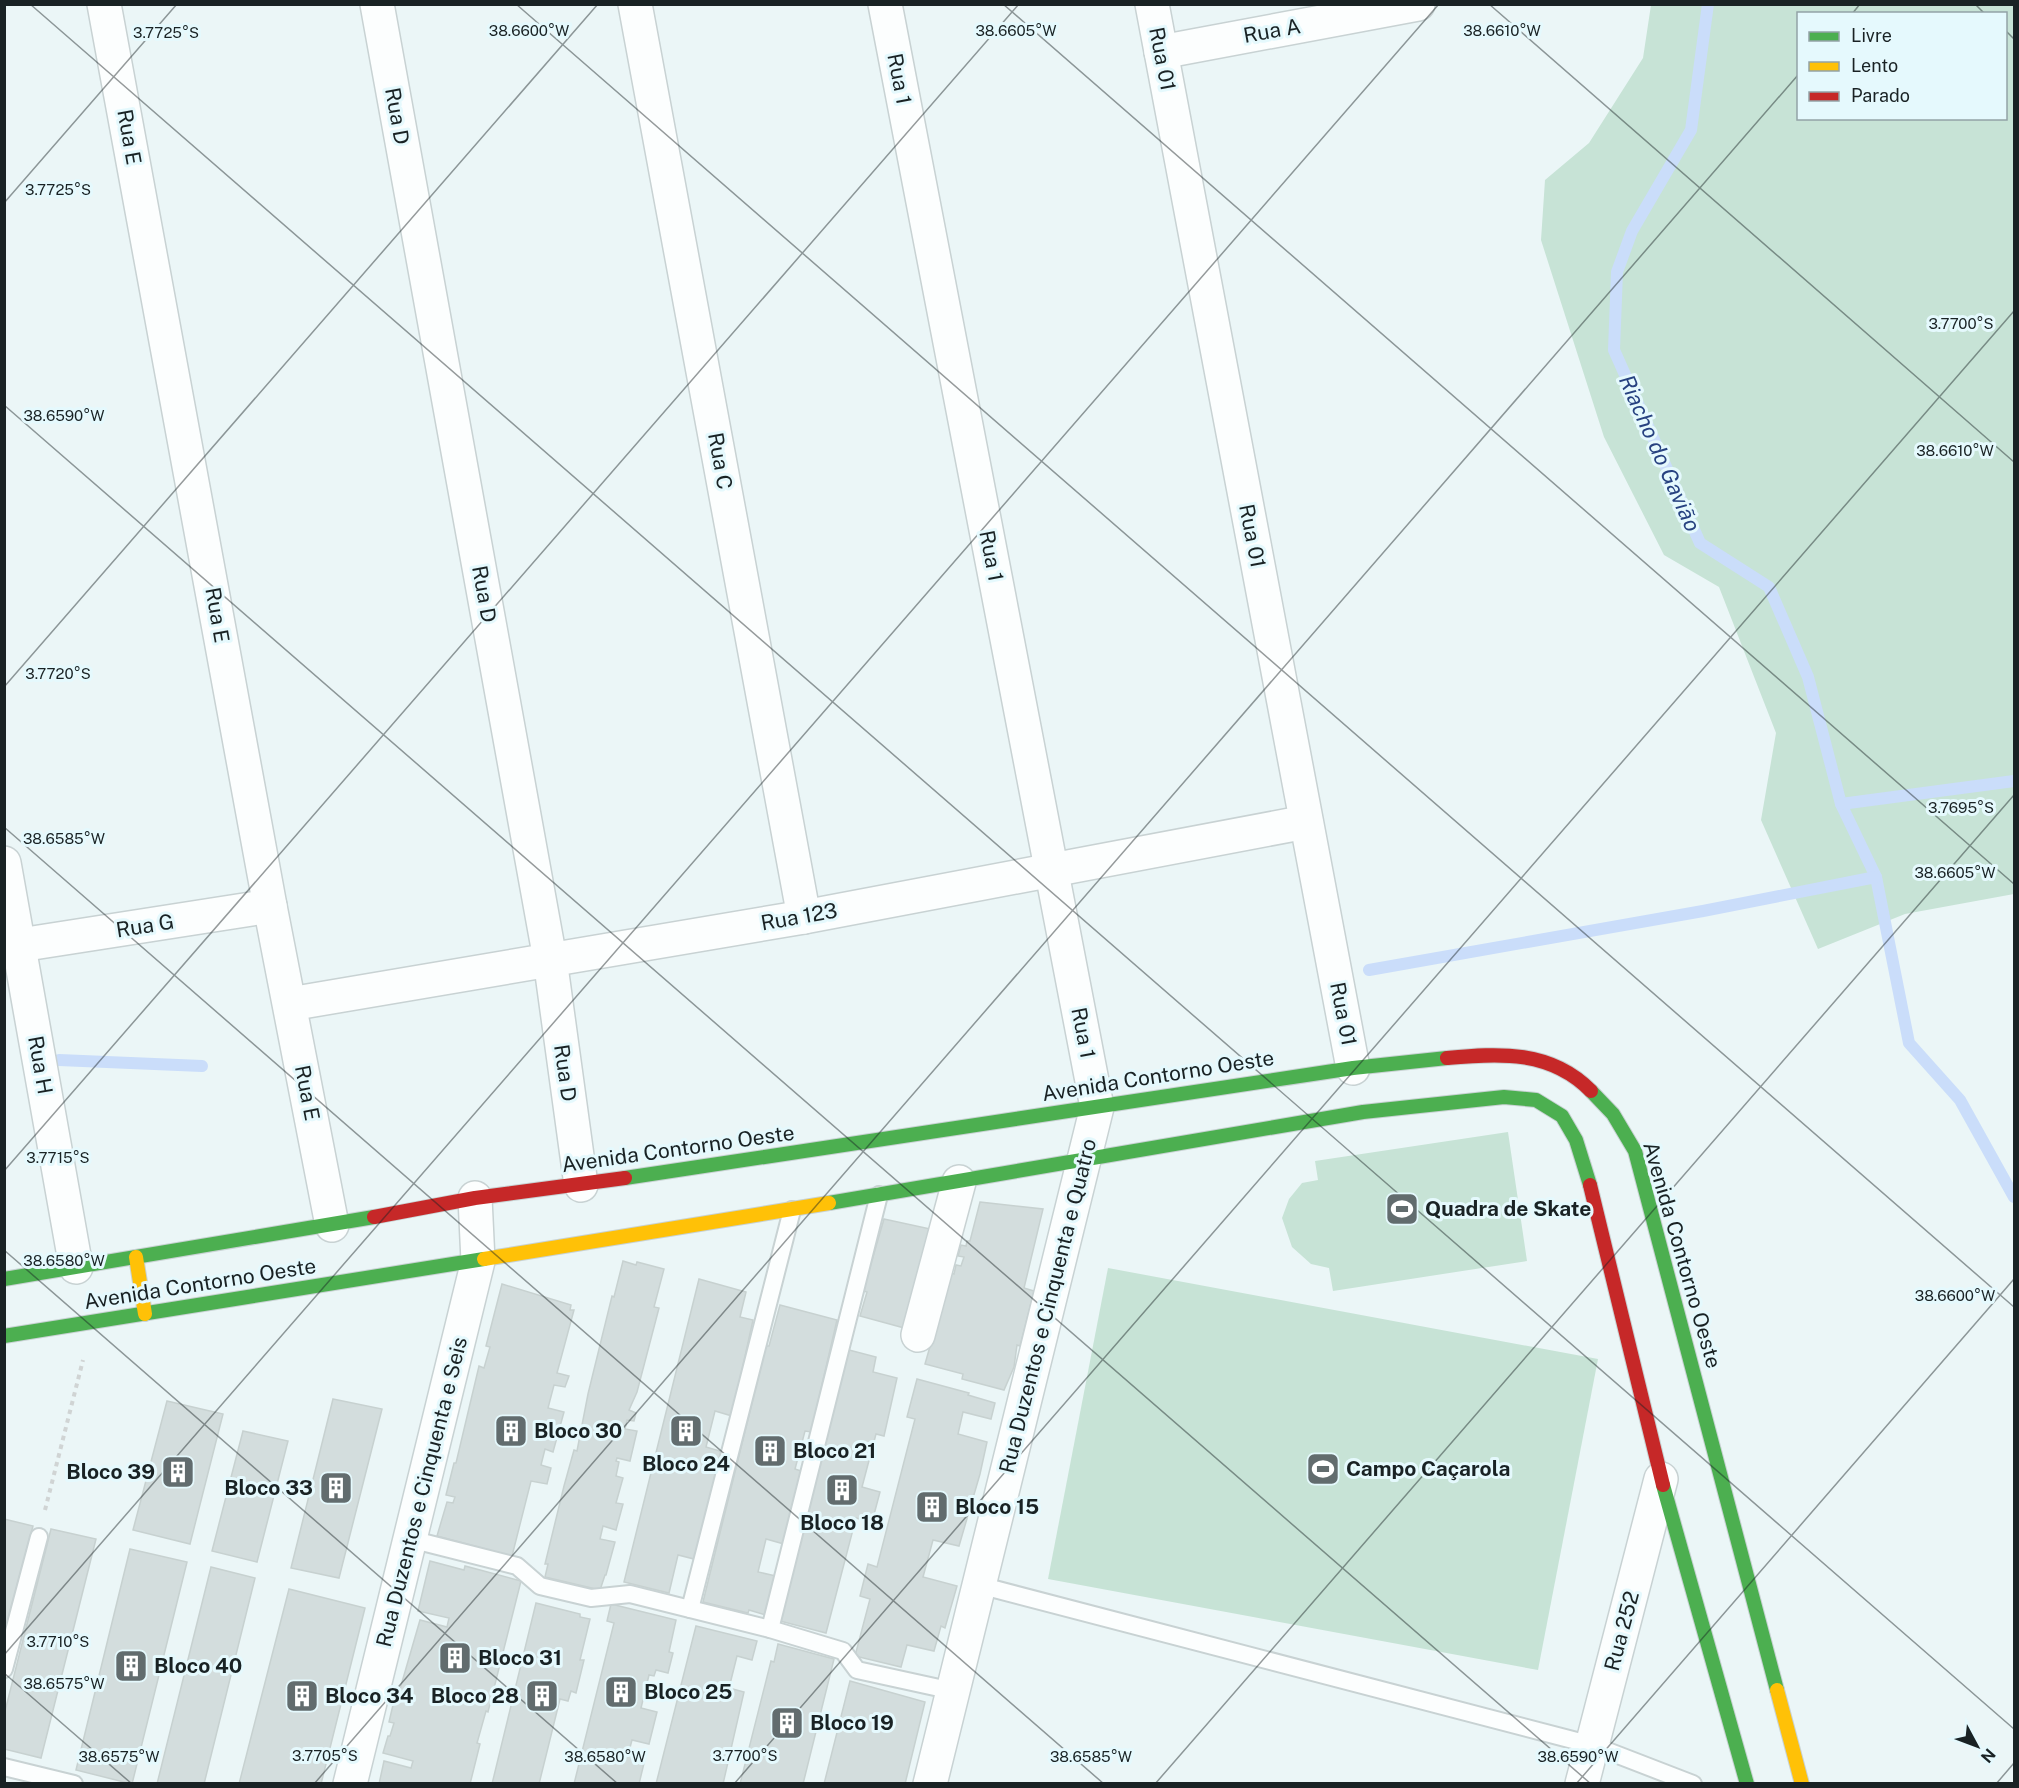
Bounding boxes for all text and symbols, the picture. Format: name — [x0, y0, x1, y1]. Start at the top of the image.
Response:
legend — [1797, 12, 2007, 120]
street label: Rua A — [1241, 13, 1303, 48]
text: 38.6600°W — [489, 22, 569, 39]
text: 38.6605°W — [976, 22, 1056, 39]
text: 38.6610°W — [1463, 22, 1541, 39]
text: 3.7725°S — [133, 24, 199, 41]
street label: Rua 01 — [1144, 25, 1181, 93]
text: Livre — [1851, 25, 1892, 46]
street label: Rua 1 — [882, 51, 917, 107]
text: Lento — [1851, 55, 1898, 76]
street label: Rua D — [380, 85, 415, 146]
text: Parado — [1851, 85, 1910, 106]
street label: Rua E — [112, 107, 147, 167]
text: 3.7725°S — [25, 181, 91, 198]
text: 3.7700°S — [1928, 315, 1994, 332]
water label: Riacho do Gavião — [1614, 371, 1706, 535]
text: 38.6590°W — [23, 407, 105, 424]
street label: Rua C — [703, 430, 738, 491]
text: 38.6610°W — [1916, 442, 1994, 459]
street label: Rua 01 — [1234, 502, 1271, 570]
street label: Rua 1 — [974, 528, 1009, 584]
street label: Rua D — [467, 563, 502, 624]
street label: Rua E — [200, 585, 235, 645]
text: 3.7720°S — [25, 665, 91, 682]
text: 3.7695°S — [1928, 799, 1994, 816]
text: 38.6585°W — [23, 830, 105, 847]
text: 38.6605°W — [1915, 864, 1995, 881]
street label: Rua 123 — [759, 897, 839, 936]
street label: Rua G — [114, 909, 176, 942]
street label: Rua 01 — [1325, 980, 1362, 1048]
street label: Rua 1 — [1066, 1005, 1101, 1061]
street label: Rua H — [23, 1034, 58, 1096]
street label: Rua D — [549, 1043, 582, 1103]
street label: Avenida Contorno Oeste — [1040, 1045, 1276, 1106]
street label: Rua E — [290, 1063, 325, 1123]
street label: Avenida Contorno Oeste — [560, 1120, 796, 1177]
street label: Rua Duzentos e Cinquenta e Quatro — [994, 1136, 1101, 1476]
street label: Avenida Contorno Oeste — [1638, 1139, 1727, 1371]
text: 3.7715°S — [26, 1149, 90, 1166]
sports icon: Quadra de Skate — [1384, 1191, 1420, 1227]
place label: Quadra de Skate — [1425, 1196, 1591, 1221]
text: 38.6580°W — [23, 1252, 105, 1269]
street label: Avenida Contorno Oeste — [82, 1253, 318, 1314]
text: 38.6600°W — [1915, 1287, 1995, 1304]
street label: Rua Duzentos e Cinquenta e Seis — [371, 1334, 472, 1649]
building icon: Bloco 30 — [493, 1413, 529, 1449]
building icon: Bloco 24 — [668, 1413, 704, 1449]
place label: Bloco 30 — [534, 1418, 622, 1443]
building icon: Bloco 21 — [752, 1433, 788, 1469]
place label: Bloco 21 — [793, 1438, 876, 1463]
place label: Bloco 24 — [642, 1451, 730, 1476]
sports icon: Campo Caçarola — [1305, 1451, 1341, 1487]
building icon: Bloco 39 — [160, 1454, 196, 1490]
place label: Campo Caçarola — [1346, 1456, 1510, 1481]
place label: Bloco 39 — [66, 1459, 155, 1484]
building icon: Bloco 33 — [318, 1470, 354, 1506]
building icon: Bloco 18 — [824, 1472, 860, 1508]
place label: Bloco 33 — [224, 1475, 313, 1500]
building icon: Bloco 15 — [914, 1489, 950, 1525]
place label: Bloco 15 — [955, 1494, 1039, 1519]
place label: Bloco 18 — [800, 1510, 884, 1535]
street label: Rua 252 — [1599, 1588, 1644, 1673]
text: 3.7710°S — [27, 1633, 89, 1650]
building icon: Bloco 31 — [437, 1640, 473, 1676]
place label: Bloco 31 — [478, 1645, 562, 1670]
building icon: Bloco 40 — [113, 1648, 149, 1684]
place label: Bloco 40 — [154, 1653, 242, 1678]
building icon: Bloco 25 — [603, 1674, 639, 1710]
text: 38.6575°W — [23, 1675, 105, 1692]
building icon: Bloco 34 — [284, 1678, 320, 1714]
building icon: Bloco 28 — [524, 1678, 560, 1714]
place label: Bloco 25 — [644, 1679, 732, 1704]
place label: Bloco 34 — [325, 1683, 414, 1708]
place label: Bloco 28 — [431, 1683, 519, 1708]
building icon: Bloco 19 — [769, 1705, 805, 1741]
place label: Bloco 19 — [810, 1710, 894, 1735]
north arrow — [1947, 1716, 2007, 1776]
text: N — [1977, 1745, 1999, 1766]
text: 3.7705°S — [292, 1747, 358, 1764]
text: 3.7700°S — [712, 1747, 778, 1764]
text: 38.6575°W — [78, 1748, 160, 1765]
text: 38.6580°W — [564, 1748, 646, 1765]
text: 38.6585°W — [1050, 1748, 1132, 1765]
text: 38.6590°W — [1537, 1748, 1619, 1765]

